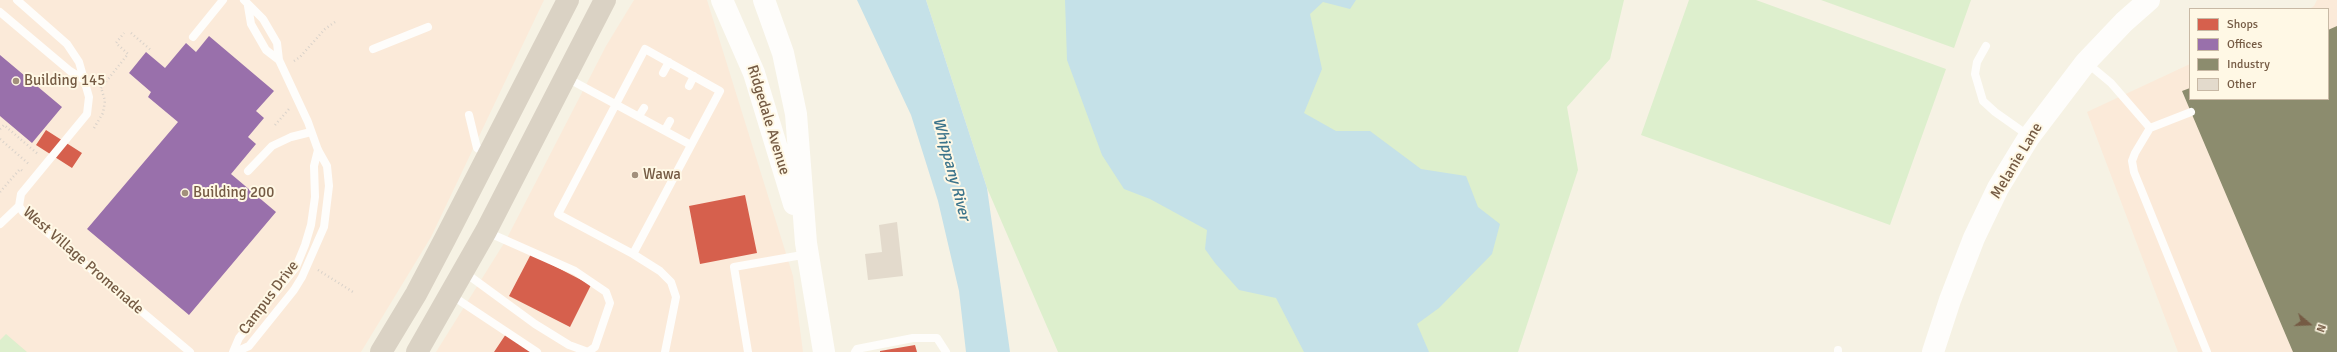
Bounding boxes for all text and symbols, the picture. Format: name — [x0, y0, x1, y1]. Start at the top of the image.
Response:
legend — [2189, 8, 2329, 100]
text: Shops — [2227, 17, 2258, 32]
text: Offices — [2227, 37, 2262, 52]
text: Industry — [2227, 57, 2270, 72]
street label: Ridgedale Avenue — [743, 63, 793, 177]
place label: Building 145 — [24, 72, 105, 90]
marker: Building 145 — [11, 76, 21, 86]
text: Other — [2227, 77, 2256, 92]
water label: Whippany River — [928, 115, 974, 223]
street label: Melanie Lane — [1987, 120, 2047, 202]
place label: Wawa — [643, 166, 681, 184]
marker: Wawa — [630, 170, 640, 180]
place label: Building 200 — [193, 184, 274, 202]
marker: Building 200 — [180, 188, 190, 198]
street label: West Village Promenade — [19, 204, 147, 318]
street label: Campus Drive — [235, 257, 303, 339]
north arrow — [2289, 304, 2329, 344]
text: N — [2313, 322, 2328, 334]

